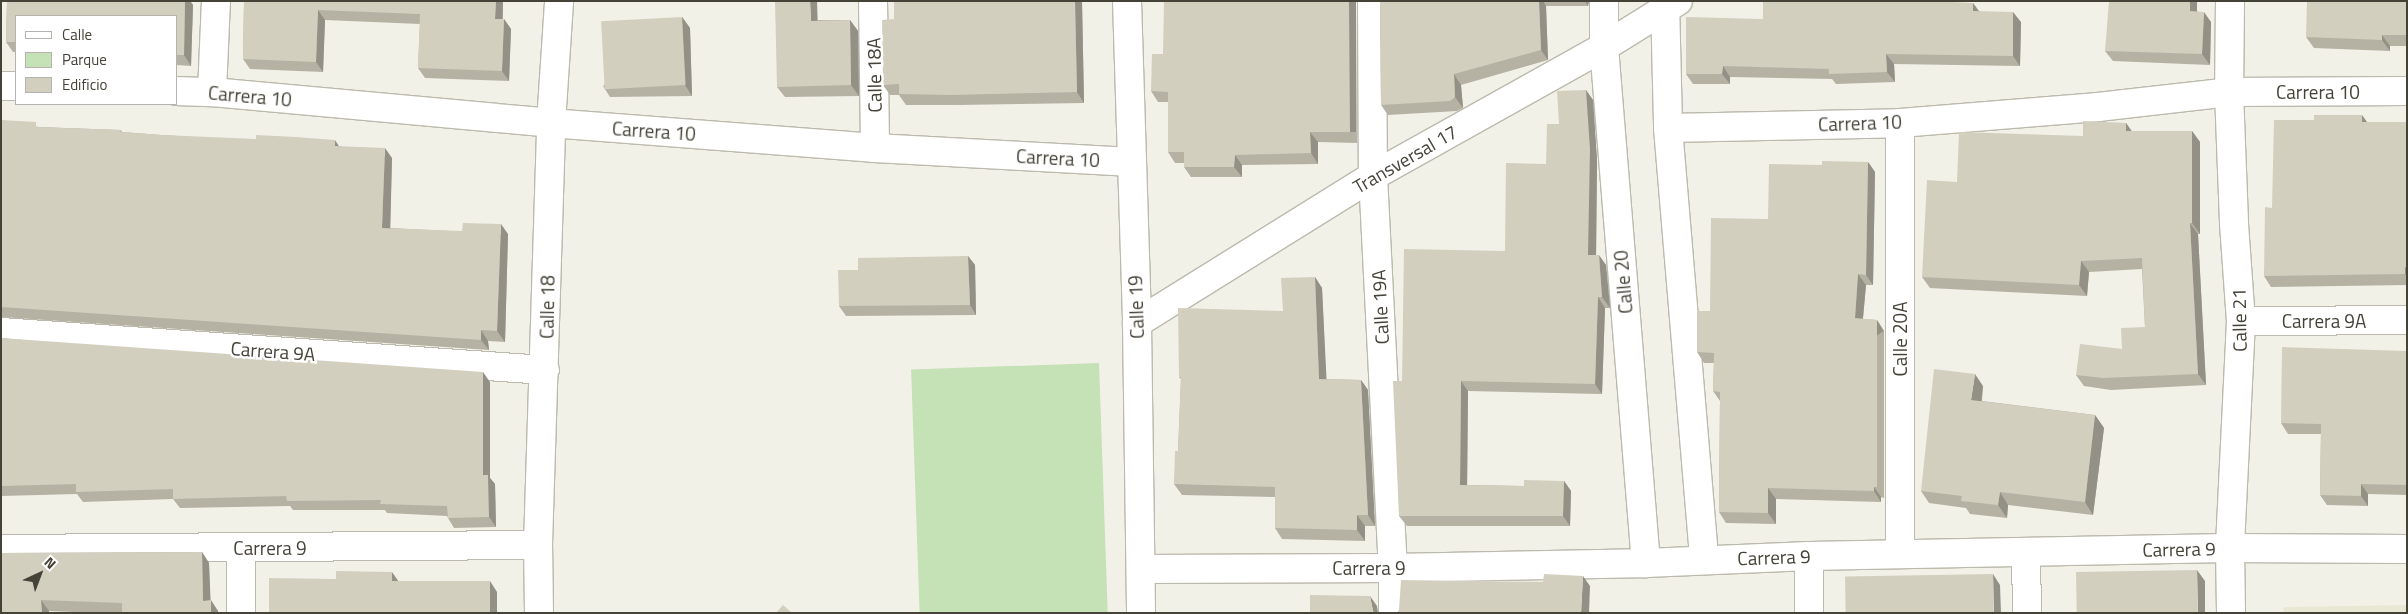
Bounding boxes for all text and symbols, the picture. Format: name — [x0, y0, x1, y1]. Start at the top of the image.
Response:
legend — [15, 15, 178, 105]
text: Calle — [62, 23, 92, 46]
street label: Calle 18A — [862, 37, 886, 113]
text: Parque — [62, 48, 107, 71]
text: Edificio — [62, 73, 107, 96]
street label: Carrera 10 — [207, 81, 293, 111]
street label: Carrera 10 — [2276, 81, 2360, 103]
street label: Carrera 10 — [1818, 110, 1902, 136]
street label: Carrera 10 — [611, 117, 697, 145]
street label: Transversal 17 — [1349, 120, 1461, 198]
street label: Carrera 10 — [1015, 144, 1101, 172]
street label: Calle 20 — [1609, 249, 1637, 315]
street label: Calle 19A — [1367, 269, 1393, 345]
street label: Calle 18 — [535, 275, 559, 339]
street label: Calle 19 — [1123, 275, 1149, 339]
street label: Calle 21 — [2227, 288, 2251, 352]
street label: Calle 20A — [1889, 301, 1911, 377]
street label: Carrera 9A — [2282, 310, 2366, 332]
street label: Carrera 9A — [230, 337, 316, 365]
street label: Carrera 9 — [233, 537, 307, 559]
street label: Carrera 9 — [2142, 537, 2216, 561]
street label: Carrera 9 — [1737, 544, 1811, 570]
north arrow — [15, 549, 65, 599]
text: N — [40, 552, 61, 574]
street label: Carrera 9 — [1332, 557, 1406, 579]

